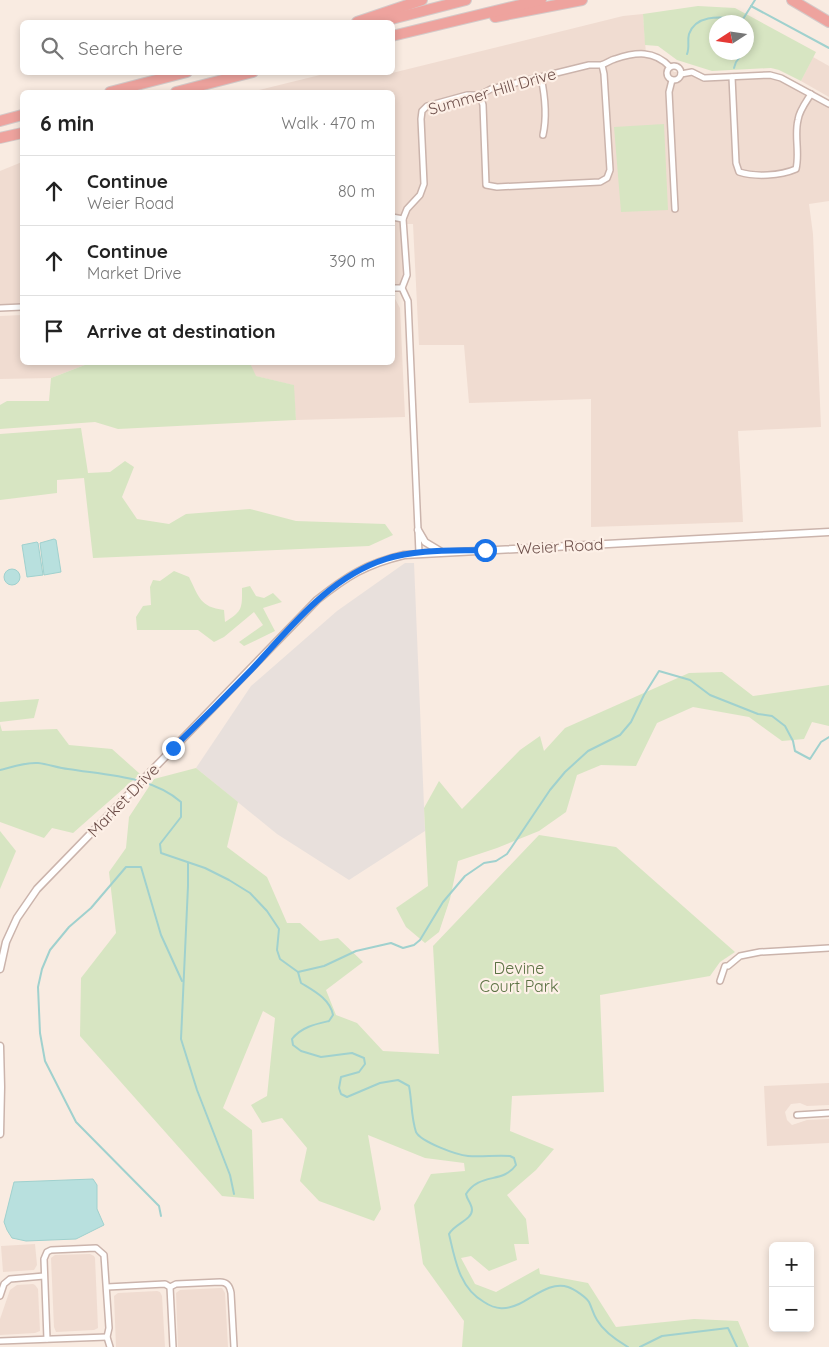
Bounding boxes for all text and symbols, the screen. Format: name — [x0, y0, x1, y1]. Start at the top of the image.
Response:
north arrow — [709, 15, 754, 60]
search box — [20, 20, 395, 75]
icon: search — [38, 34, 66, 62]
text: Search here — [78, 36, 183, 60]
street label: Summer Hill Drive — [426, 63, 558, 119]
text: 6 min — [40, 110, 94, 136]
text: Walk · 470 m — [281, 113, 375, 133]
text: Continue — [87, 169, 168, 193]
icon: ahead — [40, 177, 68, 205]
text: 80 m — [338, 181, 375, 201]
text: Weier Road — [87, 193, 174, 213]
text: Continue — [87, 239, 168, 263]
icon: ahead — [40, 247, 68, 275]
text: 390 m — [329, 251, 375, 271]
text: Market Drive — [87, 263, 182, 283]
icon: arrive — [40, 317, 68, 345]
text: Arrive at destination — [87, 319, 276, 343]
street label: Weier Road — [516, 534, 604, 558]
route start — [474, 539, 497, 562]
route end — [162, 737, 185, 760]
street label: Market Drive — [83, 759, 163, 841]
park label: Devine Court Park — [479, 958, 559, 996]
map controls — [769, 1242, 814, 1332]
button: + — [769, 1242, 814, 1287]
button: − — [769, 1287, 814, 1332]

